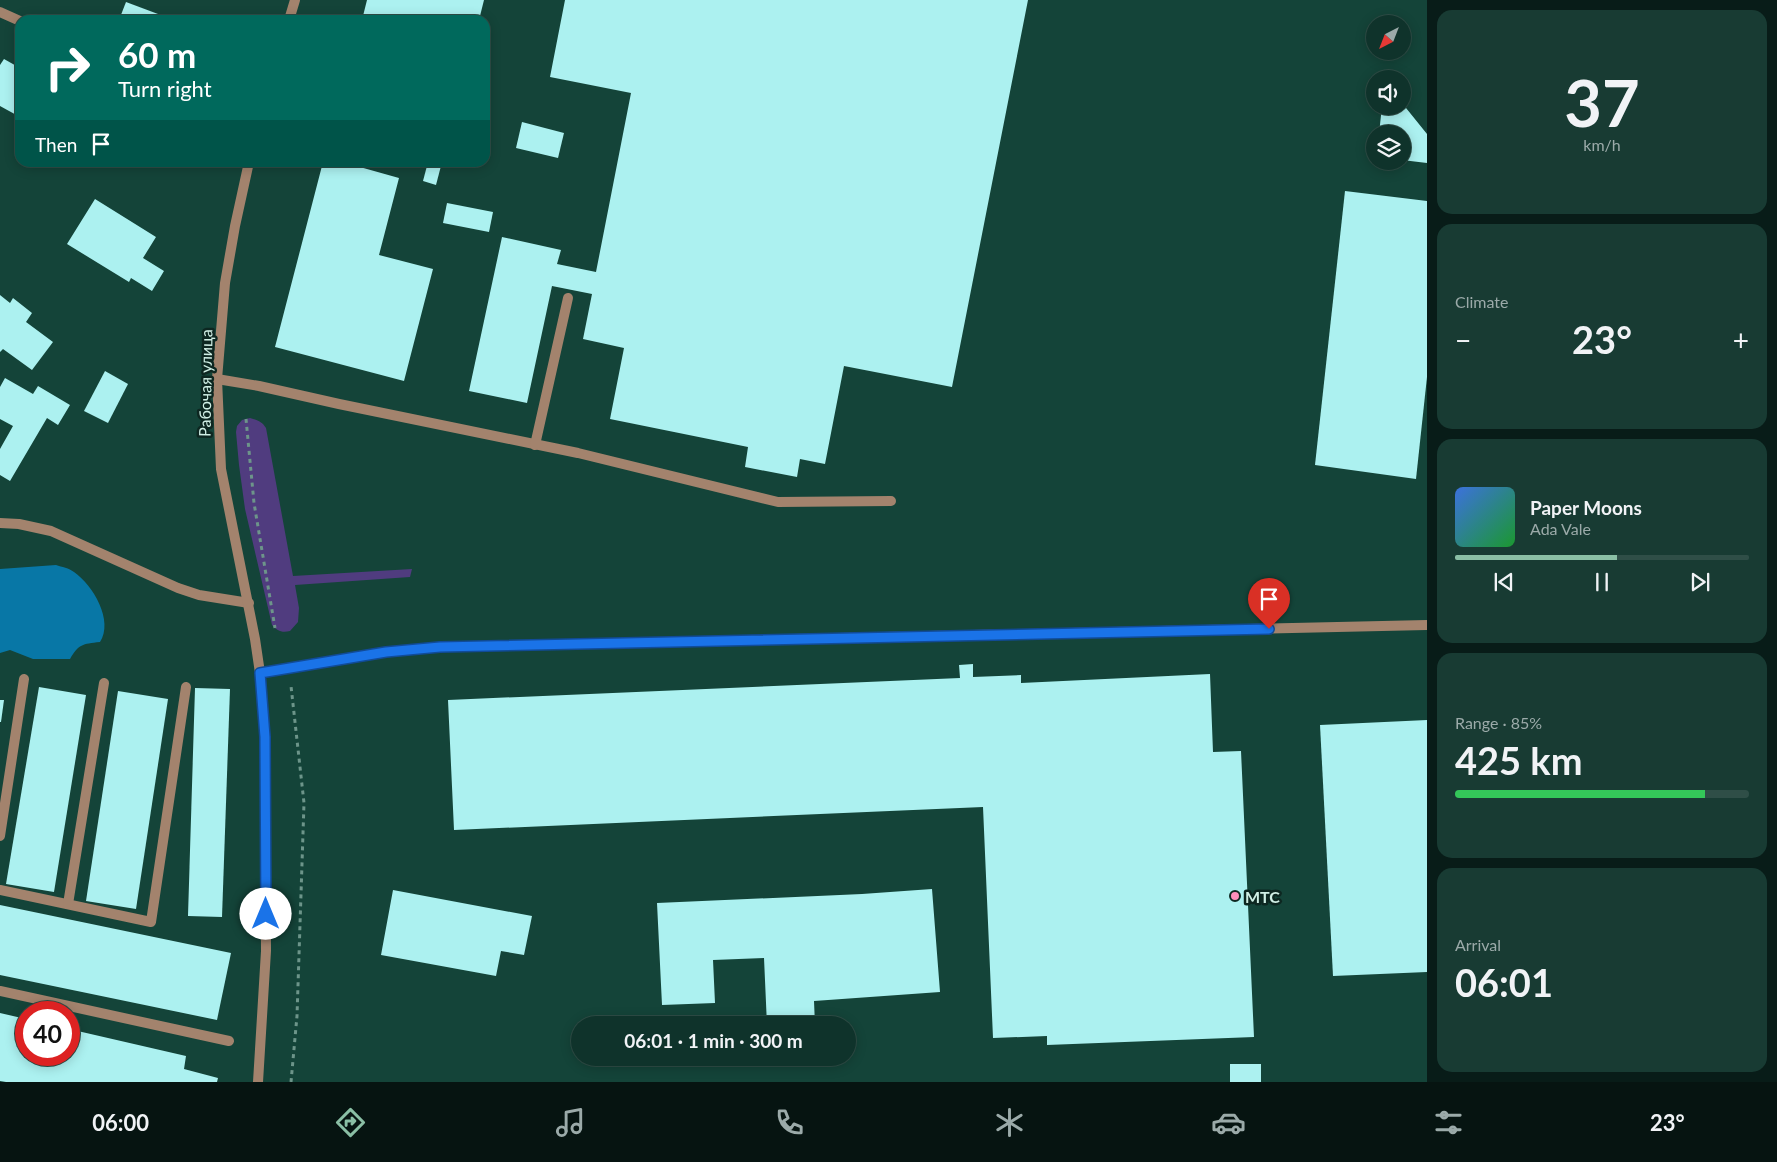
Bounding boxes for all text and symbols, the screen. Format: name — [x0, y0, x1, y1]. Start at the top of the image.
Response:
north arrow — [1366, 15, 1411, 60]
map controls — [1366, 15, 1411, 170]
text: 60 m — [118, 33, 196, 75]
icon: right — [35, 35, 100, 100]
text: 37 — [1564, 63, 1640, 141]
button: sound — [1366, 70, 1411, 115]
text: Turn right — [118, 75, 212, 102]
button: layers — [1366, 125, 1411, 170]
icon: arrive — [87, 130, 115, 158]
text: Then — [35, 133, 77, 156]
text: km/h — [1583, 135, 1621, 154]
text: Climate — [1455, 292, 1508, 311]
text: 23° — [1572, 316, 1632, 362]
text: − — [1455, 323, 1471, 357]
text: + — [1733, 323, 1749, 357]
street label: Рабочая улица — [195, 329, 215, 437]
text: Paper Moons — [1530, 496, 1642, 519]
text: Ada Vale — [1530, 519, 1591, 538]
icon: previous — [1490, 568, 1518, 596]
icon: pause — [1588, 568, 1616, 596]
icon: next — [1686, 568, 1714, 596]
pin — [1248, 578, 1290, 629]
icon: arrive — [1255, 585, 1283, 613]
text: Range · 85% — [1455, 713, 1542, 732]
text: 425 km — [1455, 737, 1583, 783]
position arrow — [239, 887, 291, 939]
place label: МТС — [1245, 887, 1280, 906]
marker: МТС — [1229, 890, 1241, 902]
text: Arrival — [1455, 935, 1501, 954]
text: 06:01 — [1455, 959, 1553, 1005]
speed limit sign: 40 — [15, 1001, 80, 1066]
text: 06:01 · 1 min · 300 m — [624, 1029, 803, 1052]
icon: directions — [333, 1105, 368, 1140]
icon: music — [553, 1105, 588, 1140]
icon: phone — [772, 1105, 807, 1140]
icon: climate — [992, 1105, 1027, 1140]
icon: car — [1211, 1105, 1246, 1140]
icon: filters — [1431, 1105, 1466, 1140]
text: 06:00 — [92, 1109, 149, 1136]
text: 23° — [1650, 1109, 1685, 1136]

